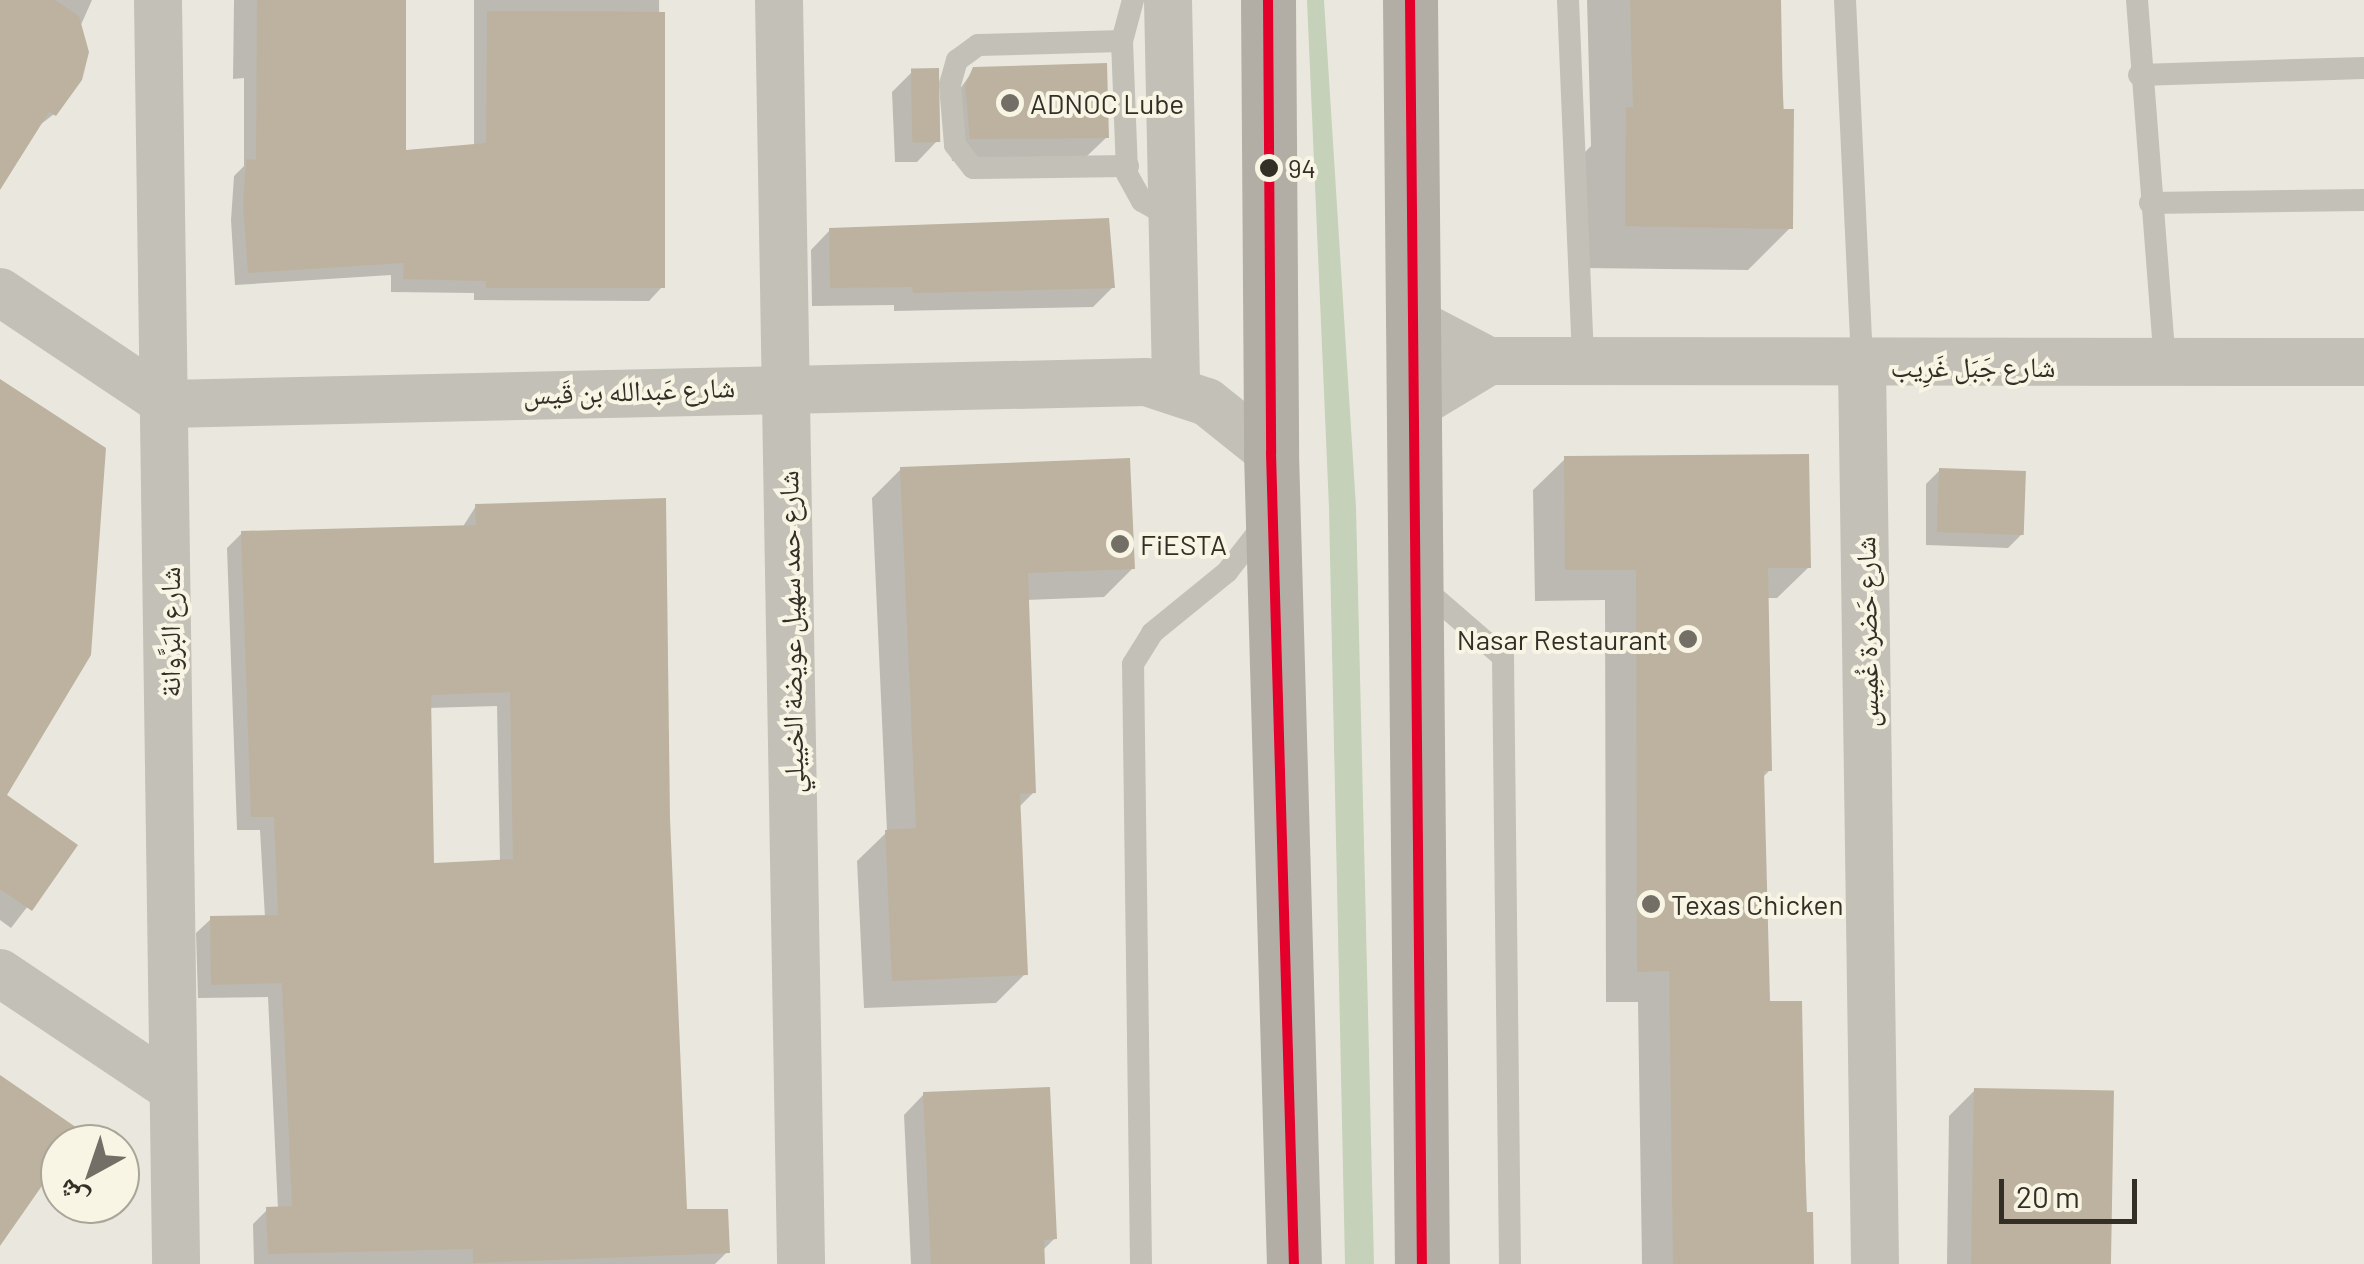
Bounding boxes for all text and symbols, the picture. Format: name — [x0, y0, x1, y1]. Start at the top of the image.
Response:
place label: ADNOC Lube — [1030, 86, 1184, 120]
marker: ADNOC Lube — [999, 92, 1021, 114]
place label: 94 — [1288, 152, 1316, 184]
marker: 94 — [1259, 158, 1279, 178]
street label: شارع جَبَل غَرِيب — [1891, 349, 2055, 383]
street label: شارع عَبدالله بن قَيس — [522, 370, 736, 410]
street label: شارع حمد سهيل عويضة الخييلي — [770, 470, 810, 794]
place label: FiESTA — [1140, 527, 1227, 561]
marker: FiESTA — [1109, 533, 1131, 555]
street label: شارع حَضرة غُمِيس — [1848, 536, 1884, 728]
street label: شارع البَرَّوانة — [152, 566, 186, 698]
place label: Nasar Restaurant — [1457, 622, 1668, 656]
marker: Nasar Restaurant — [1677, 628, 1699, 650]
place label: Texas Chicken — [1671, 887, 1844, 921]
marker: Texas Chicken — [1640, 893, 1662, 915]
north arrow — [40, 1124, 140, 1224]
scale bar — [2004, 1159, 2142, 1221]
text: ش — [50, 1173, 94, 1218]
text: 20 m — [2016, 1178, 2080, 1214]

